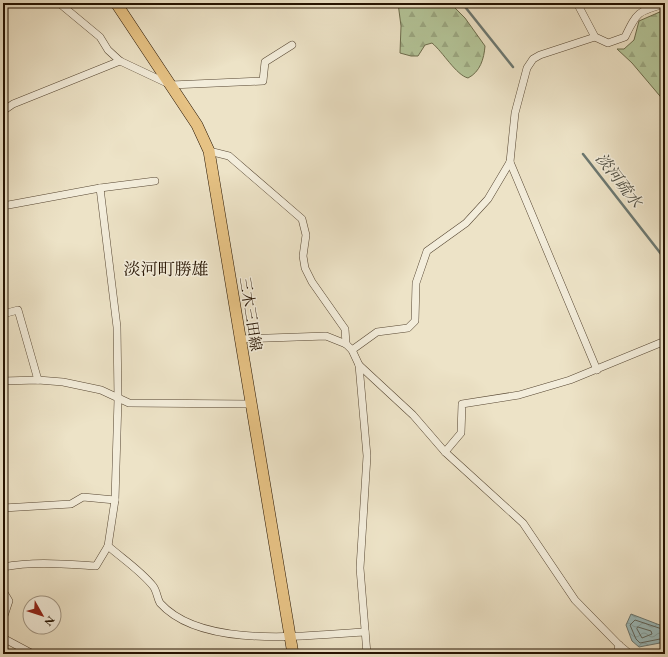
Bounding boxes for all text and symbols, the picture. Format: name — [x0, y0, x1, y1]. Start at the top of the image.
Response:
water label: 淡河疏水 — [591, 148, 648, 213]
district label: 淡河町勝雄 — [124, 258, 209, 280]
street label: 三木三田線 — [236, 275, 266, 353]
north arrow — [22, 595, 62, 635]
text: N — [41, 613, 58, 629]

